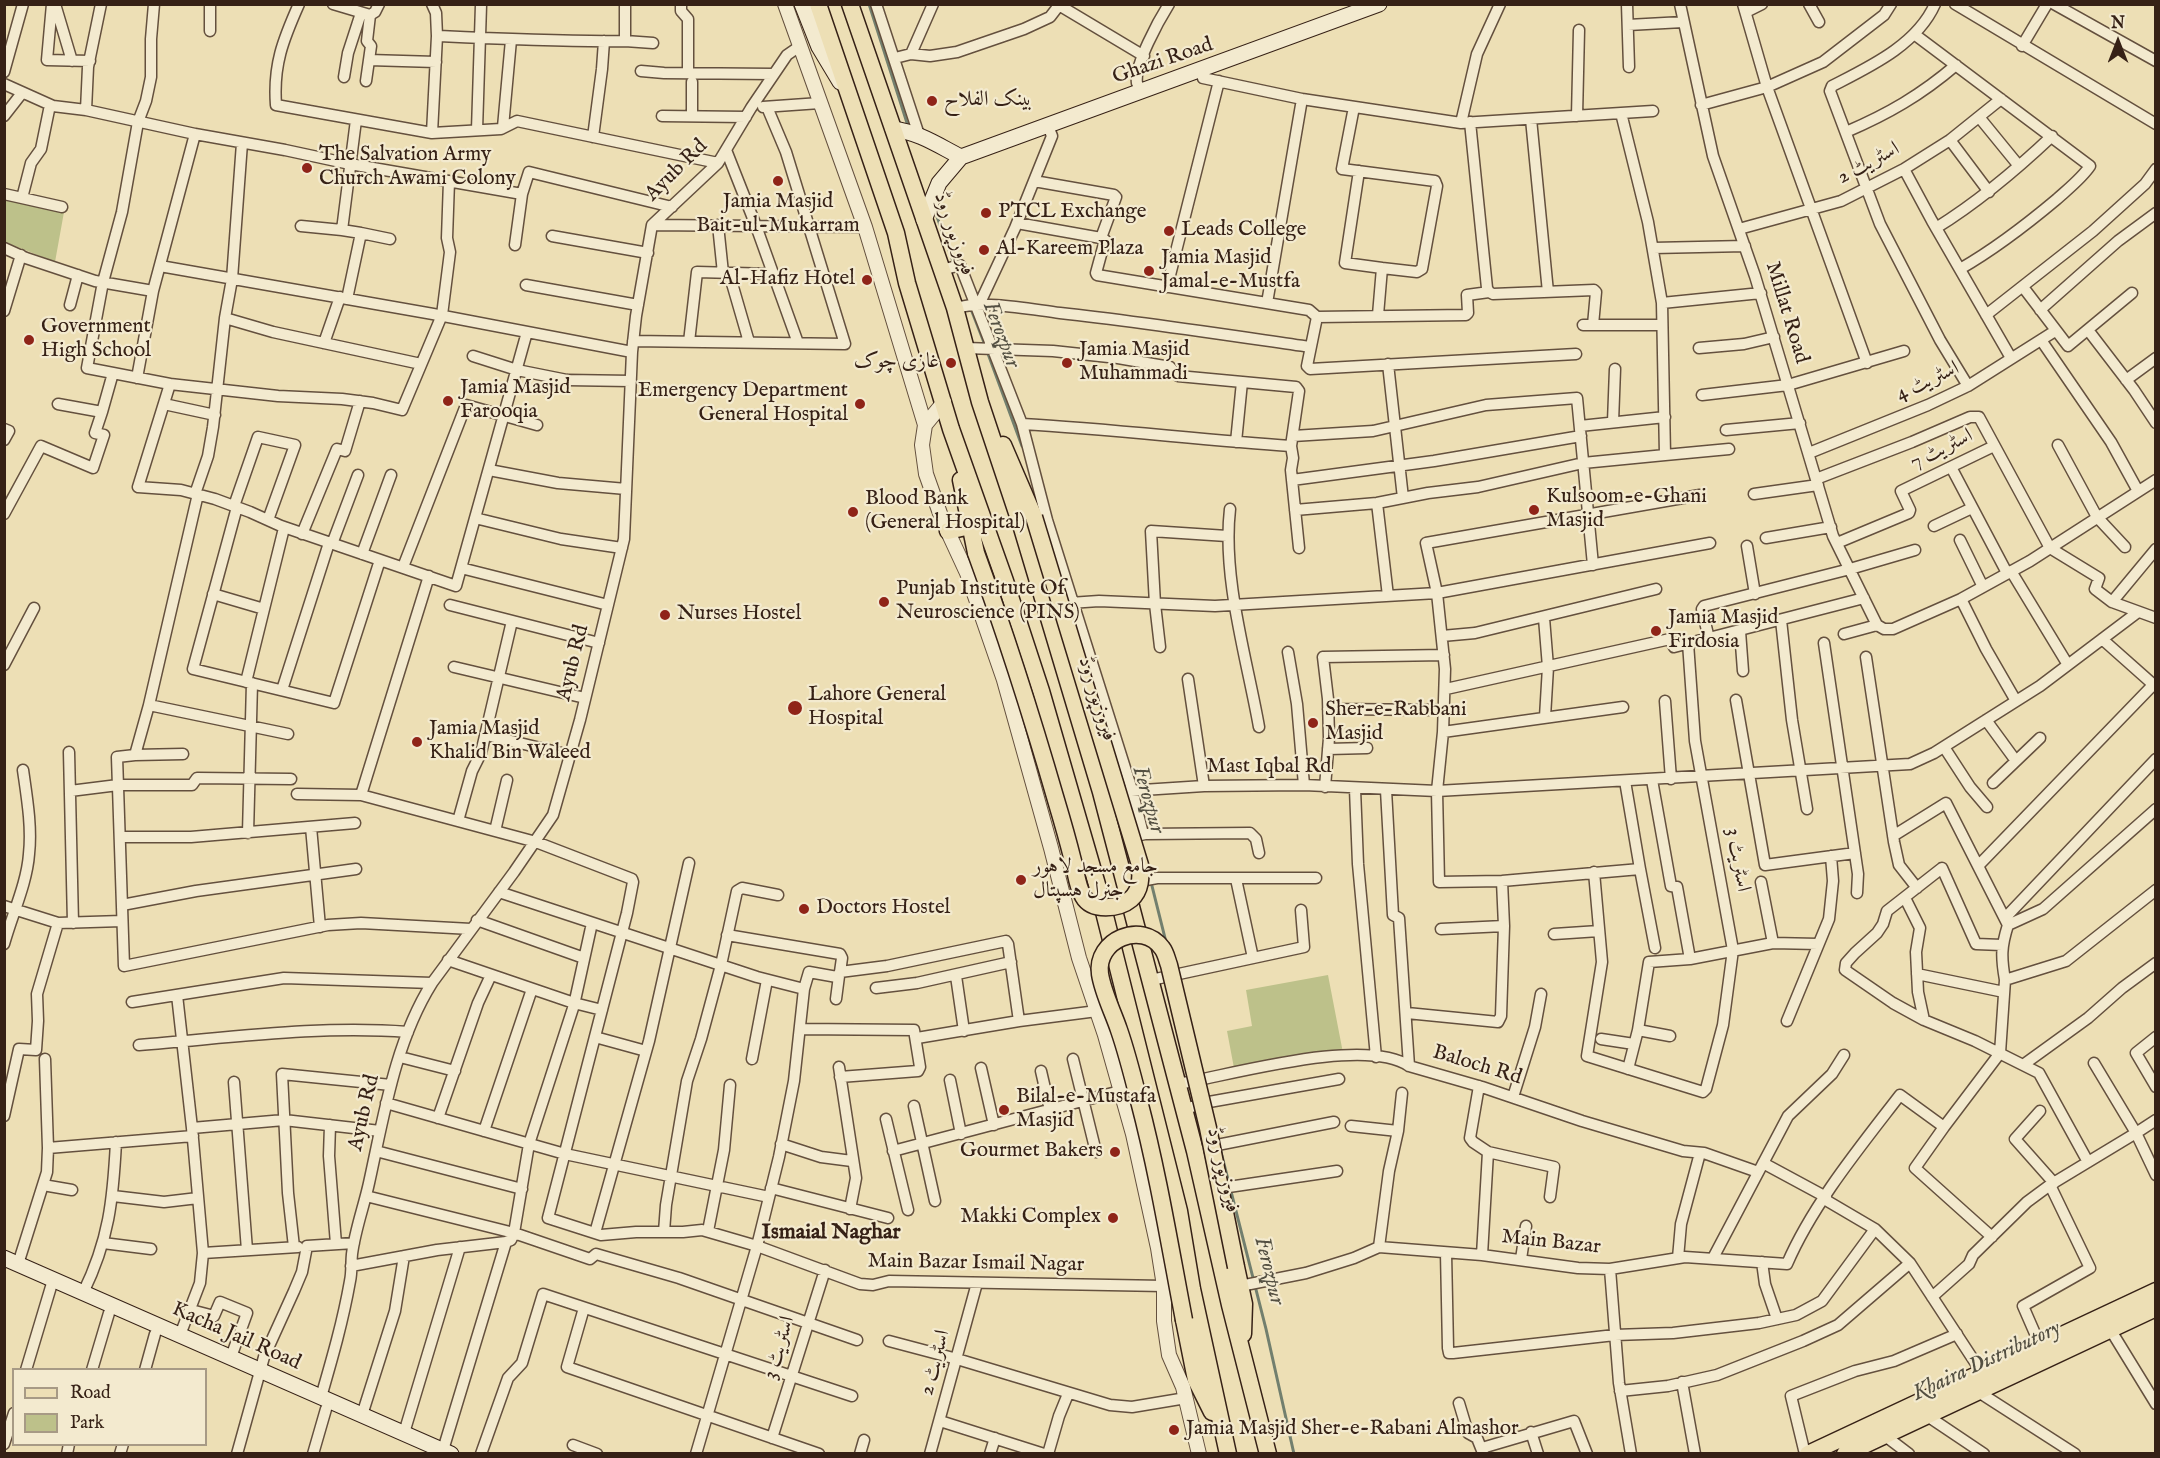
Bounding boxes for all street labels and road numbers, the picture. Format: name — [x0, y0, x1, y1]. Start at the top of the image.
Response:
street label: Ghazi Road — [1110, 33, 1216, 91]
street label: Ayub Rd — [641, 135, 713, 207]
street label: اسٹریٹ 2 — [1834, 137, 1904, 191]
street label: فیروزپور روڈ — [927, 189, 979, 279]
street label: Millat Road — [1759, 259, 1813, 367]
street label: اسٹریٹ 4 — [1892, 356, 1964, 408]
street label: اسٹریٹ 7 — [1907, 424, 1977, 476]
street label: Ayub Rd — [552, 622, 596, 704]
street label: فیروزپور روڈ — [1071, 654, 1121, 744]
street label: Mast Iqbal Rd — [1206, 755, 1332, 781]
street label: اسٹریٹ 3 — [1719, 826, 1755, 894]
street label: Baloch Rd — [1429, 1041, 1525, 1091]
street label: Ayub Rd — [344, 1072, 386, 1154]
street label: فیروزپور روڈ — [1200, 1125, 1244, 1215]
street label: Main Bazar — [1500, 1225, 1602, 1261]
street label: Main Bazar Ismail Nagar — [867, 1250, 1085, 1278]
street label: Kacha Jail Road — [168, 1297, 304, 1377]
street label: اسٹریٹ 3 — [759, 1313, 801, 1383]
street label: اسٹریٹ 2 — [915, 1328, 957, 1398]

